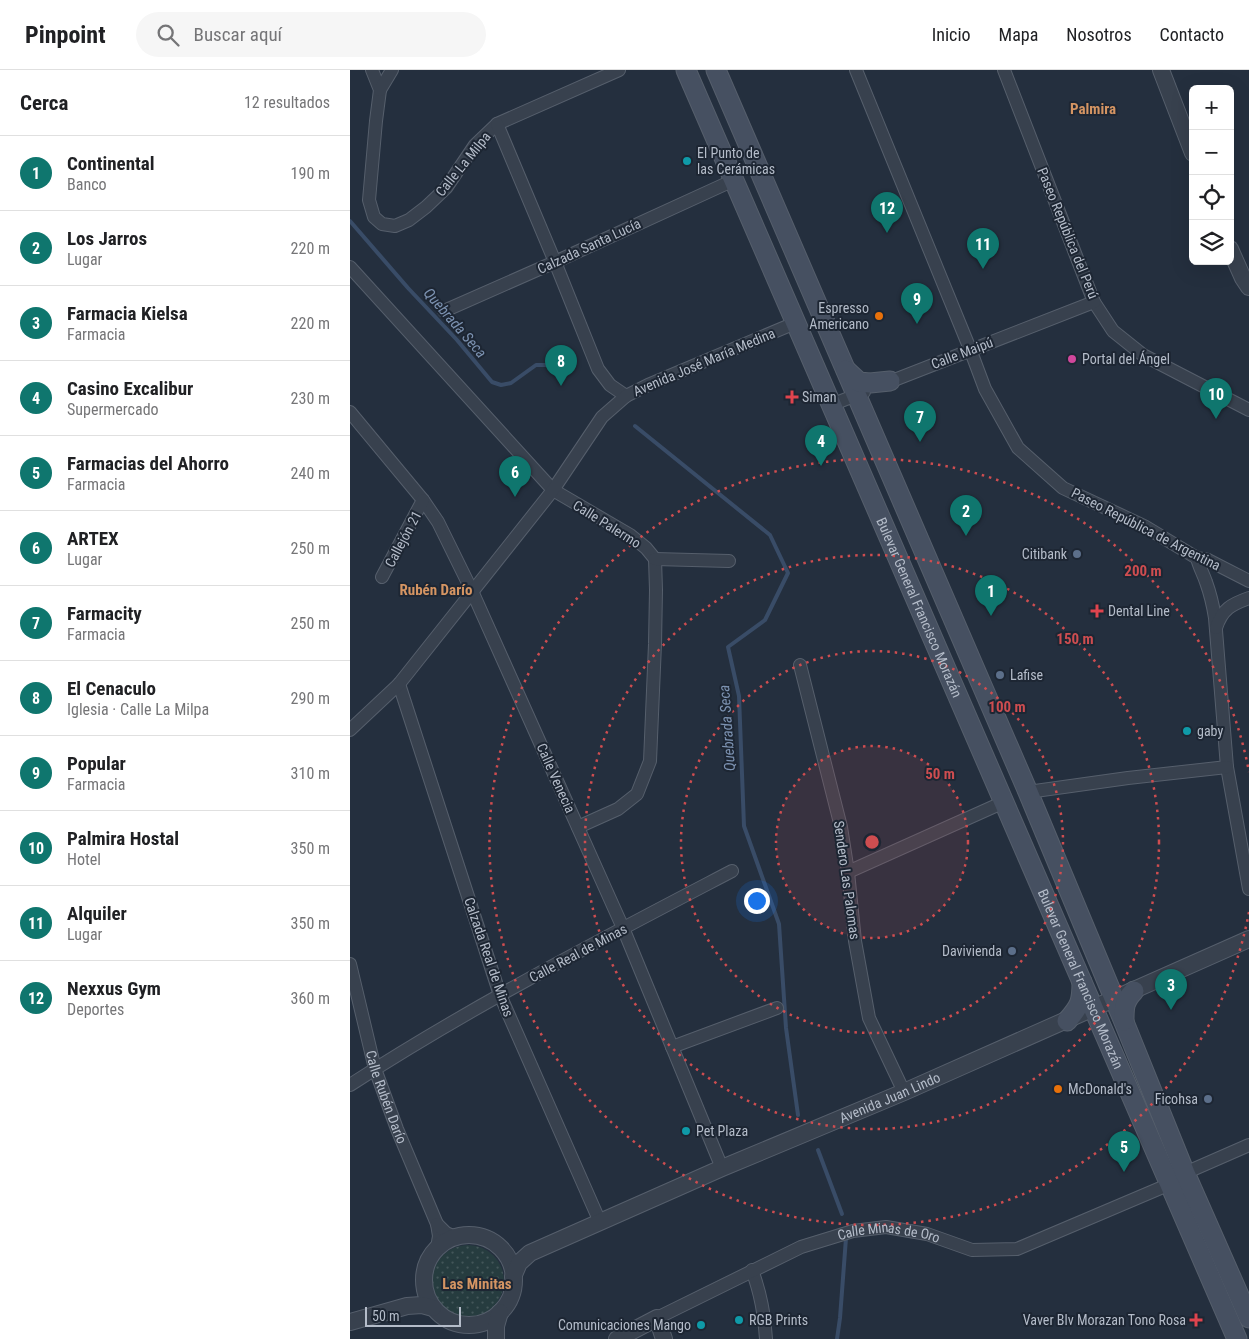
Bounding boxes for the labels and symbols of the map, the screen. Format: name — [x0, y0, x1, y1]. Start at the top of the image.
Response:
district label: Palmira — [1070, 100, 1116, 118]
street label: Calle La Milpa — [432, 129, 494, 199]
place label: El Punto de las Cerámicas — [697, 145, 775, 177]
marker: El Punto de las Cerámicas — [681, 155, 693, 167]
street label: Paseo República del Perú — [1034, 165, 1102, 301]
pin: 12 — [871, 192, 903, 233]
street label: Calzada Santa Lucía — [535, 215, 643, 277]
pin: 11 — [967, 228, 999, 269]
pin: 9 — [901, 283, 933, 324]
water label: Quebrada Seca — [420, 284, 490, 362]
place label: Espresso Americano — [809, 300, 869, 332]
marker: Espresso Americano — [873, 310, 885, 322]
street label: Avenida José María Medina — [631, 325, 777, 399]
street label: Calle Maipú — [929, 334, 995, 372]
pin: 8 — [545, 345, 577, 386]
place label: Portal del Ángel — [1082, 350, 1170, 367]
marker: Portal del Ángel — [1066, 353, 1078, 365]
pin: 10 — [1200, 378, 1232, 419]
place label: Siman — [802, 389, 837, 405]
marker: Siman — [786, 391, 798, 403]
pin: 7 — [904, 401, 936, 442]
pin: 4 — [805, 425, 837, 466]
pin: 6 — [499, 456, 531, 497]
street label: Paseo República de Argentina — [1069, 484, 1223, 574]
pin: 2 — [950, 495, 982, 536]
street label: Calle Palermo — [570, 497, 644, 551]
street label: Callejón 21 — [381, 508, 425, 570]
street label: Bulevar General Francisco Morazán — [873, 515, 965, 700]
place label: Citibank — [1022, 546, 1068, 562]
marker: Citibank — [1071, 548, 1083, 560]
text: 200 m — [1124, 562, 1162, 580]
pin: 1 — [975, 575, 1007, 616]
district label: Rubén Darío — [399, 581, 473, 599]
place label: Dental Line — [1108, 603, 1170, 619]
marker: Dental Line — [1090, 604, 1104, 618]
text: 150 m — [1056, 630, 1094, 648]
place label: Lafise — [1010, 667, 1044, 683]
marker: Lafise — [994, 669, 1006, 681]
water label: Quebrada Seca — [715, 684, 739, 772]
text: 100 m — [988, 698, 1026, 716]
place label: gaby — [1197, 723, 1223, 739]
marker: gaby — [1181, 725, 1193, 737]
street label: Calle Venecia — [534, 741, 578, 815]
text: 50 m — [925, 765, 955, 783]
street label: Sendero Las Palomas — [831, 820, 863, 940]
centre of rings — [863, 833, 881, 851]
street label: Bulevar General Francisco Morazán — [1035, 887, 1127, 1071]
your location — [744, 888, 770, 914]
street label: Calzada Real de Minas — [461, 895, 517, 1019]
street label: Calle Real de Minas — [526, 921, 630, 985]
place label: Davivienda — [942, 943, 1002, 959]
marker: Davivienda — [1006, 945, 1018, 957]
pin: 3 — [1155, 969, 1187, 1010]
street label: Calle Rubén Darío — [363, 1049, 410, 1146]
street label: Avenida Juan Lindo — [837, 1069, 943, 1126]
place label: McDonald's — [1068, 1081, 1132, 1097]
marker: McDonald's — [1052, 1083, 1064, 1095]
place label: Ficohsa — [1155, 1091, 1198, 1107]
marker: Ficohsa — [1202, 1093, 1214, 1105]
place label: Pet Plaza — [696, 1123, 748, 1139]
marker: Pet Plaza — [680, 1125, 692, 1137]
pin: 5 — [1108, 1131, 1140, 1172]
street label: Calle Minas de Oro — [835, 1219, 942, 1246]
district label: Las Minitas — [442, 1275, 512, 1293]
scale bar — [365, 1304, 461, 1327]
place label: RGB Prints — [749, 1312, 808, 1328]
place label: Vaver Blv Morazan Tono Rosa — [1023, 1312, 1186, 1328]
marker: RGB Prints — [733, 1314, 745, 1326]
marker: Vaver Blv Morazan Tono Rosa — [1190, 1314, 1202, 1326]
place label: Comunicaciones Mango — [558, 1317, 691, 1333]
marker: Comunicaciones Mango — [695, 1319, 707, 1331]

